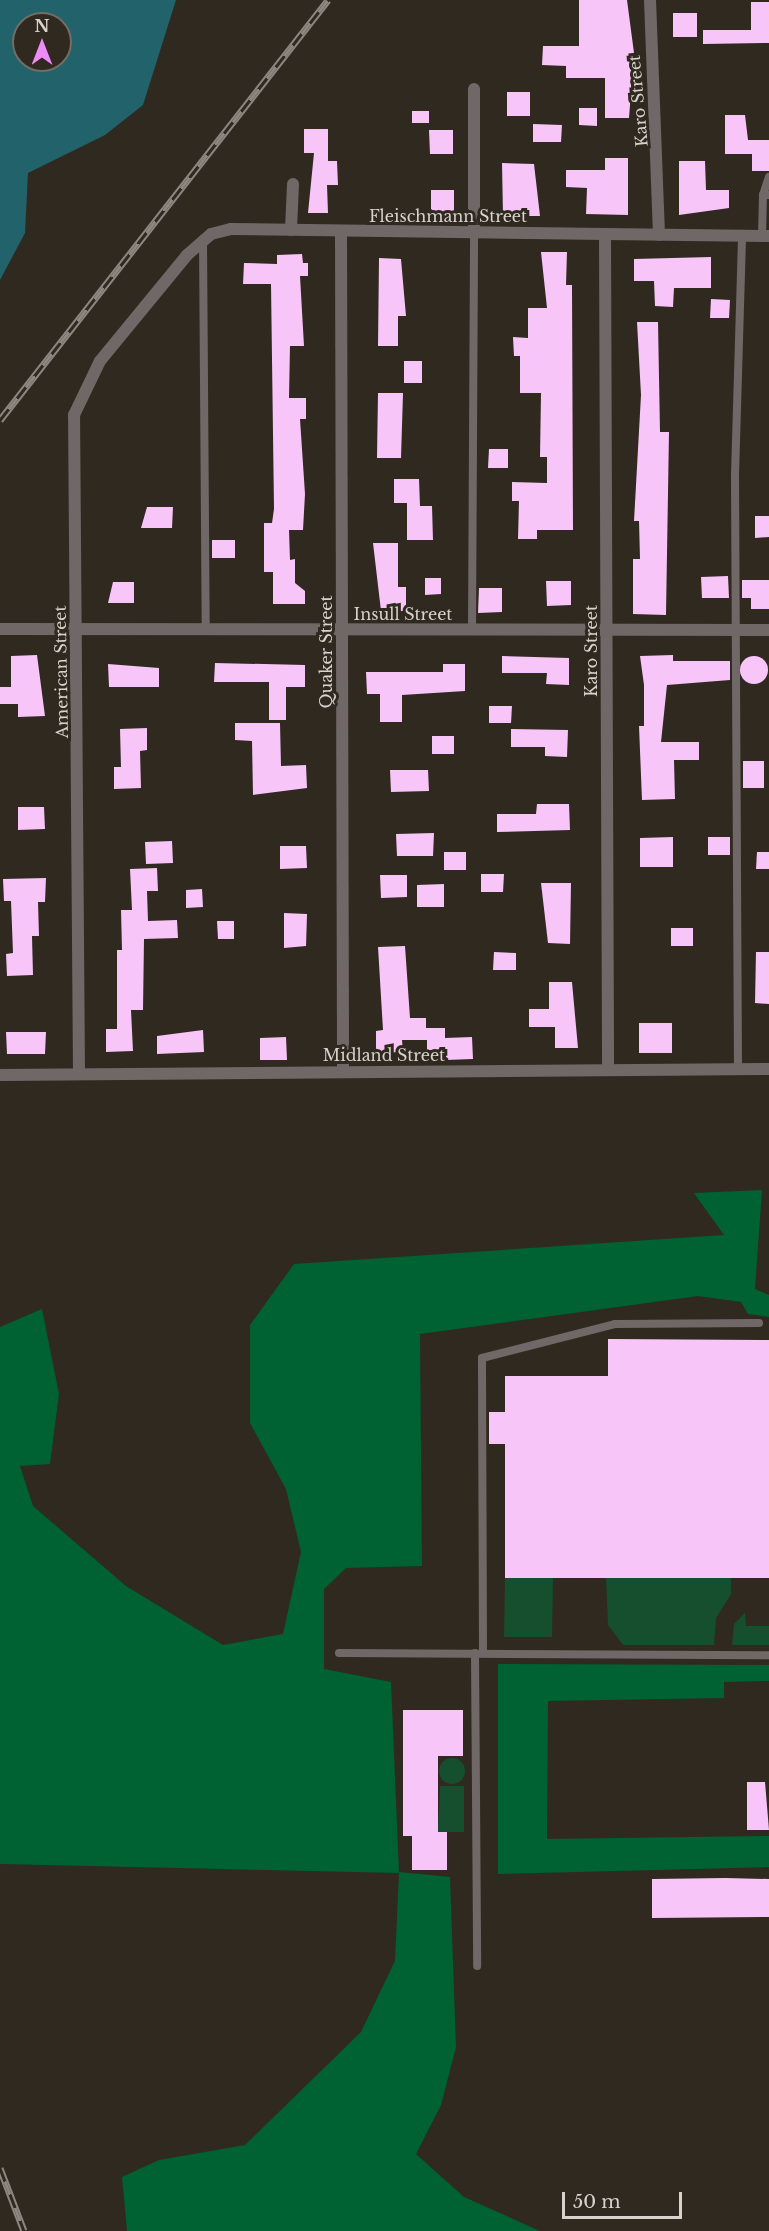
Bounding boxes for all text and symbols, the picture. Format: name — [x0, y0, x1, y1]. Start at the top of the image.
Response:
north arrow — [12, 12, 72, 72]
text: N — [34, 16, 50, 36]
street label: Karo Street — [624, 54, 652, 148]
street label: Fleischmann Street — [369, 206, 527, 226]
street label: Quaker Street — [316, 595, 336, 709]
street label: Insull Street — [354, 604, 452, 624]
street label: American Street — [50, 605, 72, 739]
street label: Karo Street — [581, 605, 601, 697]
street label: Midland Street — [323, 1045, 445, 1065]
scale bar — [565, 2180, 685, 2218]
text: 50 m — [573, 2191, 621, 2213]

